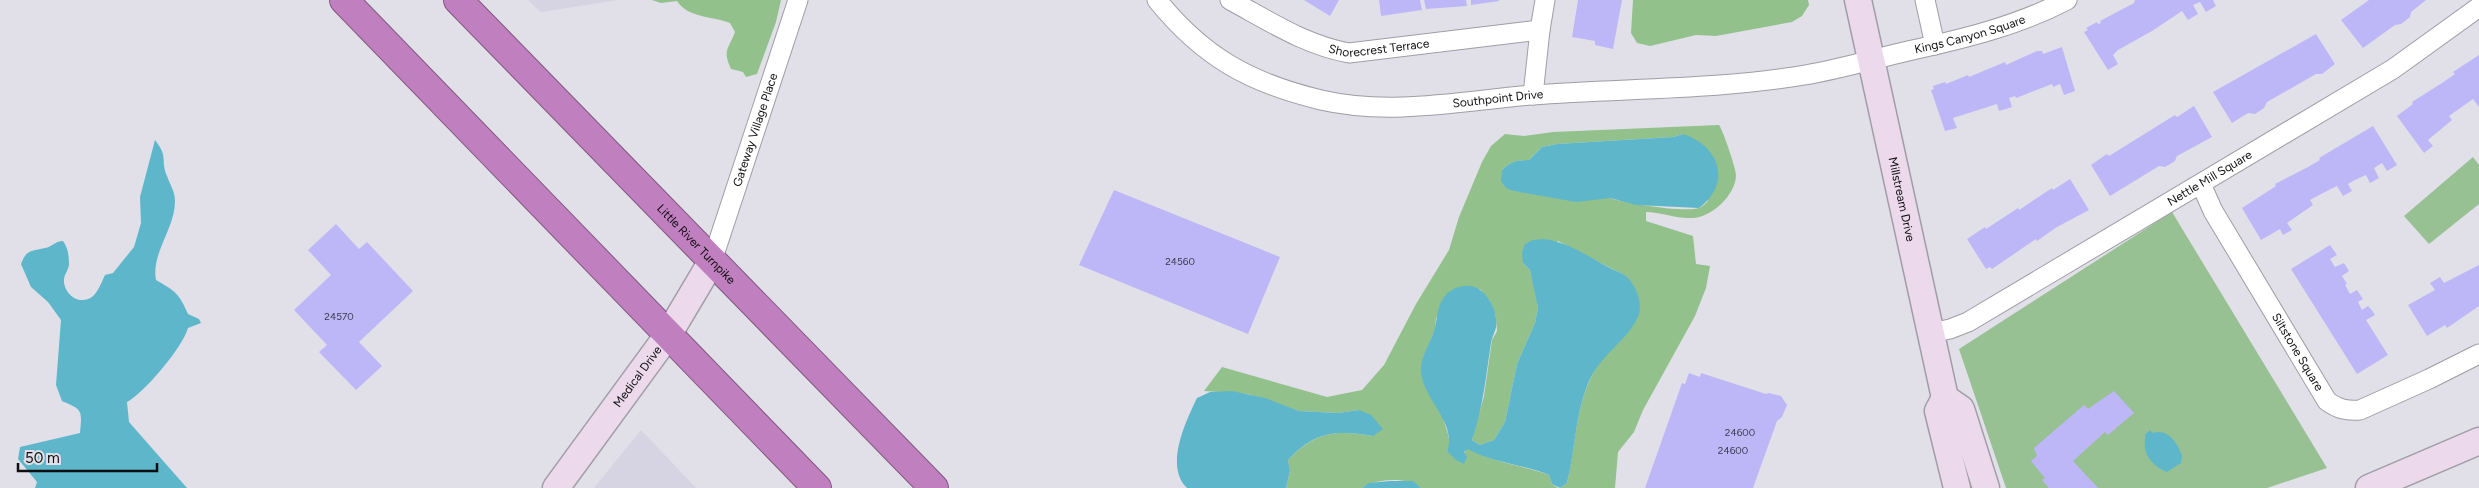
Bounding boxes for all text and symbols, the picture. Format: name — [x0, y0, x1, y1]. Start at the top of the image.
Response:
street label: Kings Canyon Square — [1913, 12, 2028, 56]
street label: Shorecrest Terrace — [1327, 36, 1431, 60]
street label: Gateway Village Place — [730, 71, 781, 188]
street label: Southpoint Drive — [1452, 87, 1544, 110]
street label: Nettle Mill Square — [2165, 147, 2255, 209]
street label: Millstream Drive — [1886, 156, 1918, 243]
street label: Little River Turnpike — [654, 201, 738, 287]
house number: 24560 — [1165, 255, 1195, 268]
house number: 24570 — [324, 310, 354, 323]
street label: Siltstone Square — [2269, 310, 2327, 394]
street label: Medical Drive — [610, 343, 665, 410]
house number: 24600 — [1725, 426, 1755, 439]
scale bar — [18, 440, 156, 472]
house number: 24600 — [1718, 444, 1748, 457]
text: 50 m — [25, 449, 60, 467]

